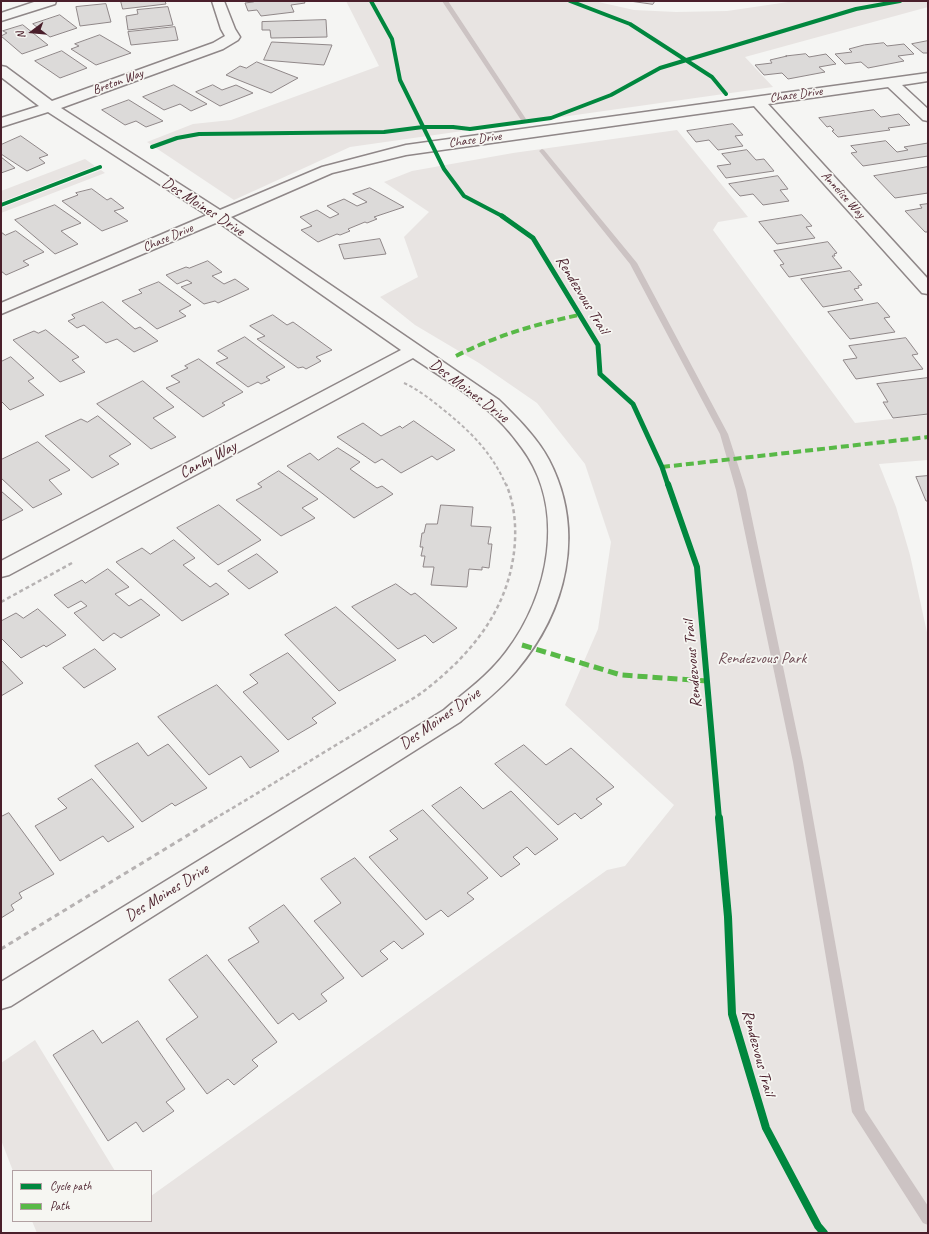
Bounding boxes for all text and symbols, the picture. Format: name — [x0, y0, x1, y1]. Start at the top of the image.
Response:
north arrow — [12, 12, 52, 52]
text: N — [13, 30, 28, 41]
street label: Breton Way — [91, 66, 145, 98]
street label: Chase Drive — [769, 84, 823, 106]
street label: Chase Drive — [448, 129, 502, 151]
street label: Annelise Way — [818, 168, 868, 222]
street label: Des Moines Drive — [158, 173, 248, 241]
street label: Chase Drive — [141, 220, 195, 256]
street label: Rendezvous Trail — [551, 252, 613, 338]
street label: Des Moines Drive — [425, 355, 513, 427]
street label: Canby Way — [176, 437, 240, 483]
street label: Rendezvous Trail — [680, 619, 706, 709]
park label: Rendezvous Park — [718, 649, 806, 669]
street label: Des Moines Drive — [396, 684, 484, 754]
street label: Des Moines Drive — [122, 860, 212, 926]
street label: Rendezvous Trail — [737, 1008, 779, 1098]
legend — [12, 1170, 152, 1222]
text: Cycle path — [50, 1178, 92, 1194]
text: Path — [50, 1198, 70, 1214]

